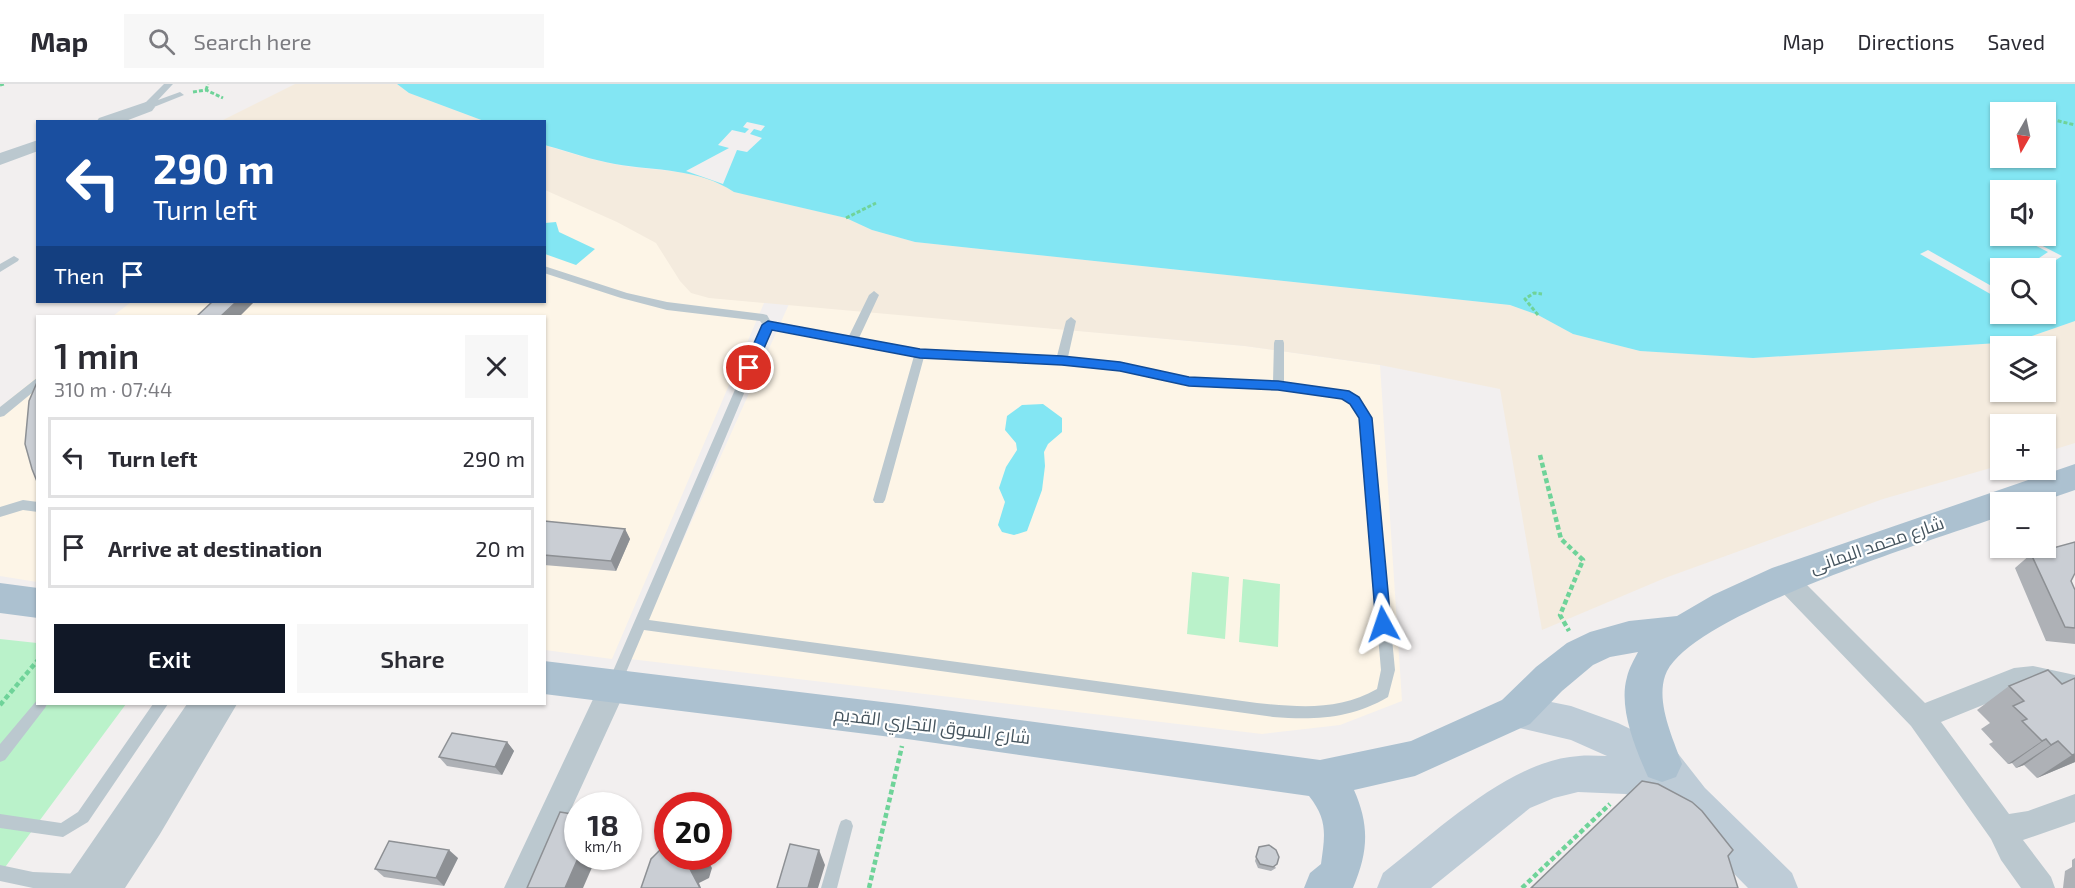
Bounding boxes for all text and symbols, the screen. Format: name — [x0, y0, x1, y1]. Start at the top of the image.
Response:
search box — [124, 14, 544, 68]
text: Map — [30, 24, 88, 58]
icon: search — [145, 25, 178, 58]
text: Search here — [193, 28, 312, 54]
text: Map — [1782, 29, 1825, 54]
text: Directions — [1858, 29, 1954, 54]
text: Saved — [1987, 29, 2045, 54]
north arrow — [1990, 102, 2056, 168]
map controls — [1990, 102, 2056, 558]
text: 290 m — [153, 142, 275, 192]
icon: left — [54, 144, 132, 222]
button: sound — [1990, 180, 2056, 246]
text: Turn left — [153, 193, 257, 225]
icon: arrive — [116, 258, 149, 291]
button: search — [1990, 258, 2056, 324]
text: Then — [54, 262, 104, 288]
text: 1 min — [54, 333, 139, 376]
button: close — [465, 335, 528, 398]
button: layers — [1990, 336, 2056, 402]
pin — [723, 342, 774, 393]
icon: arrive — [732, 351, 765, 384]
text: 310 m · 07:44 — [54, 377, 172, 401]
button: + — [1990, 414, 2056, 480]
icon: left — [57, 441, 90, 474]
text: Turn left — [108, 445, 197, 471]
text: 290 m — [463, 445, 525, 471]
button: − — [1990, 492, 2056, 558]
street label: شارع محمد اليمانى — [1807, 511, 1947, 579]
icon: arrive — [57, 531, 90, 564]
text: Arrive at destination — [108, 535, 322, 561]
text: 20 m — [475, 535, 525, 561]
position arrow — [1351, 592, 1415, 656]
button: Exit — [54, 624, 285, 693]
button: Share — [297, 624, 528, 693]
street label: شارع السوق التجاري القديم — [832, 702, 1032, 752]
speed limit sign: 20 — [654, 792, 732, 870]
text: 18 — [587, 806, 619, 842]
text: km/h — [584, 837, 622, 855]

